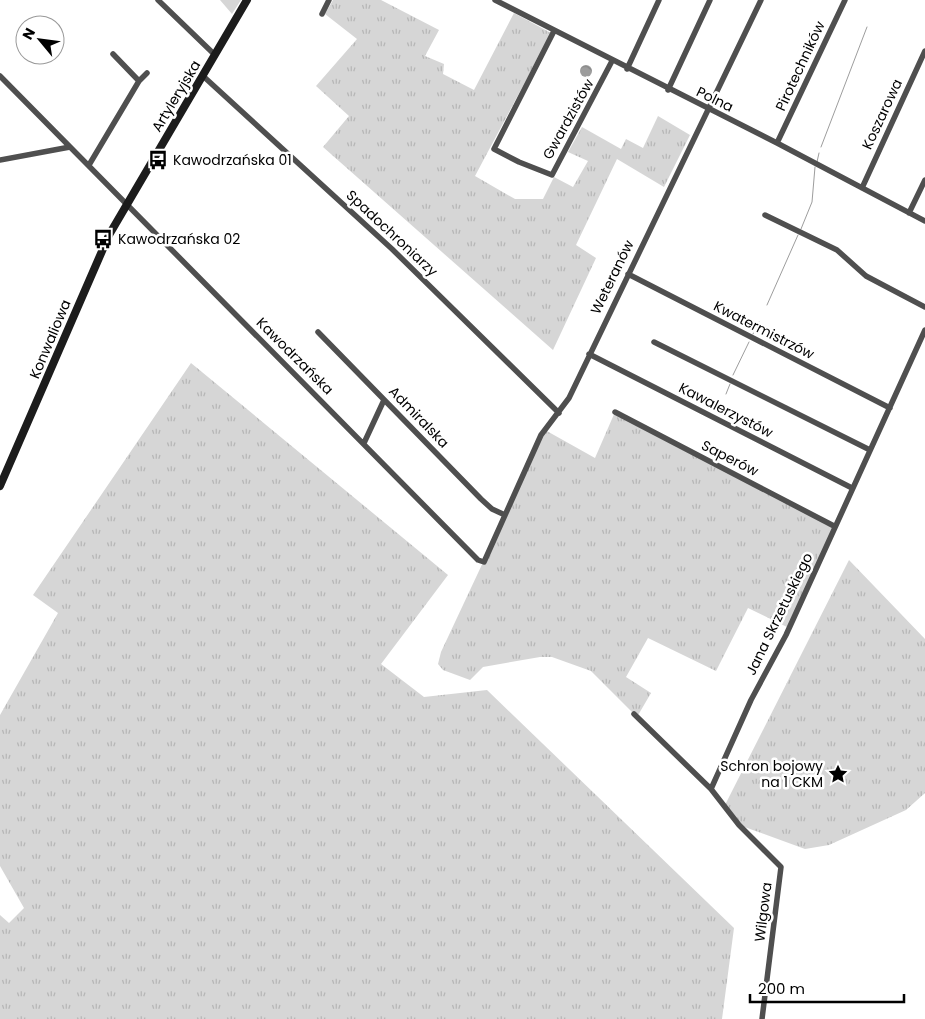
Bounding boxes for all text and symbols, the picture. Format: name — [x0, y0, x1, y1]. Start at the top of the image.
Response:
north arrow — [15, 15, 65, 65]
street label: Pirotechników — [770, 17, 830, 114]
text: N — [17, 24, 40, 43]
street label: Artyleryjska — [147, 56, 205, 136]
street label: Gwardzistów — [538, 75, 599, 163]
street label: Koszarowa — [857, 76, 907, 152]
street label: Polna — [693, 81, 737, 117]
bus stop icon: Kawodrzańska 01 — [147, 149, 169, 171]
place label: Kawodrzańska 01 — [173, 150, 292, 170]
street label: Spadochroniarzy — [342, 185, 442, 281]
bus stop icon: Kawodrzańska 02 — [92, 228, 114, 250]
place label: Kawodrzańska 02 — [118, 229, 240, 249]
street label: Weteranów — [585, 236, 639, 317]
street label: Konwaliowa — [24, 296, 76, 382]
street label: Kwatermistrzów — [710, 296, 818, 364]
street label: Kawodrzańska — [252, 313, 338, 399]
street label: Kawalerzystów — [675, 378, 777, 443]
street label: Admiralska — [384, 382, 454, 452]
street label: Saperów — [698, 435, 762, 481]
street label: Jana Skrzetuskiego — [741, 549, 817, 679]
place label: Schron bojowy na 1 CKM — [720, 756, 823, 792]
place icon: Schron bojowy na 1 CKM — [827, 763, 849, 785]
street label: Wilgowa — [749, 881, 777, 943]
scale bar — [750, 972, 904, 1004]
text: 200 m — [758, 978, 805, 999]

